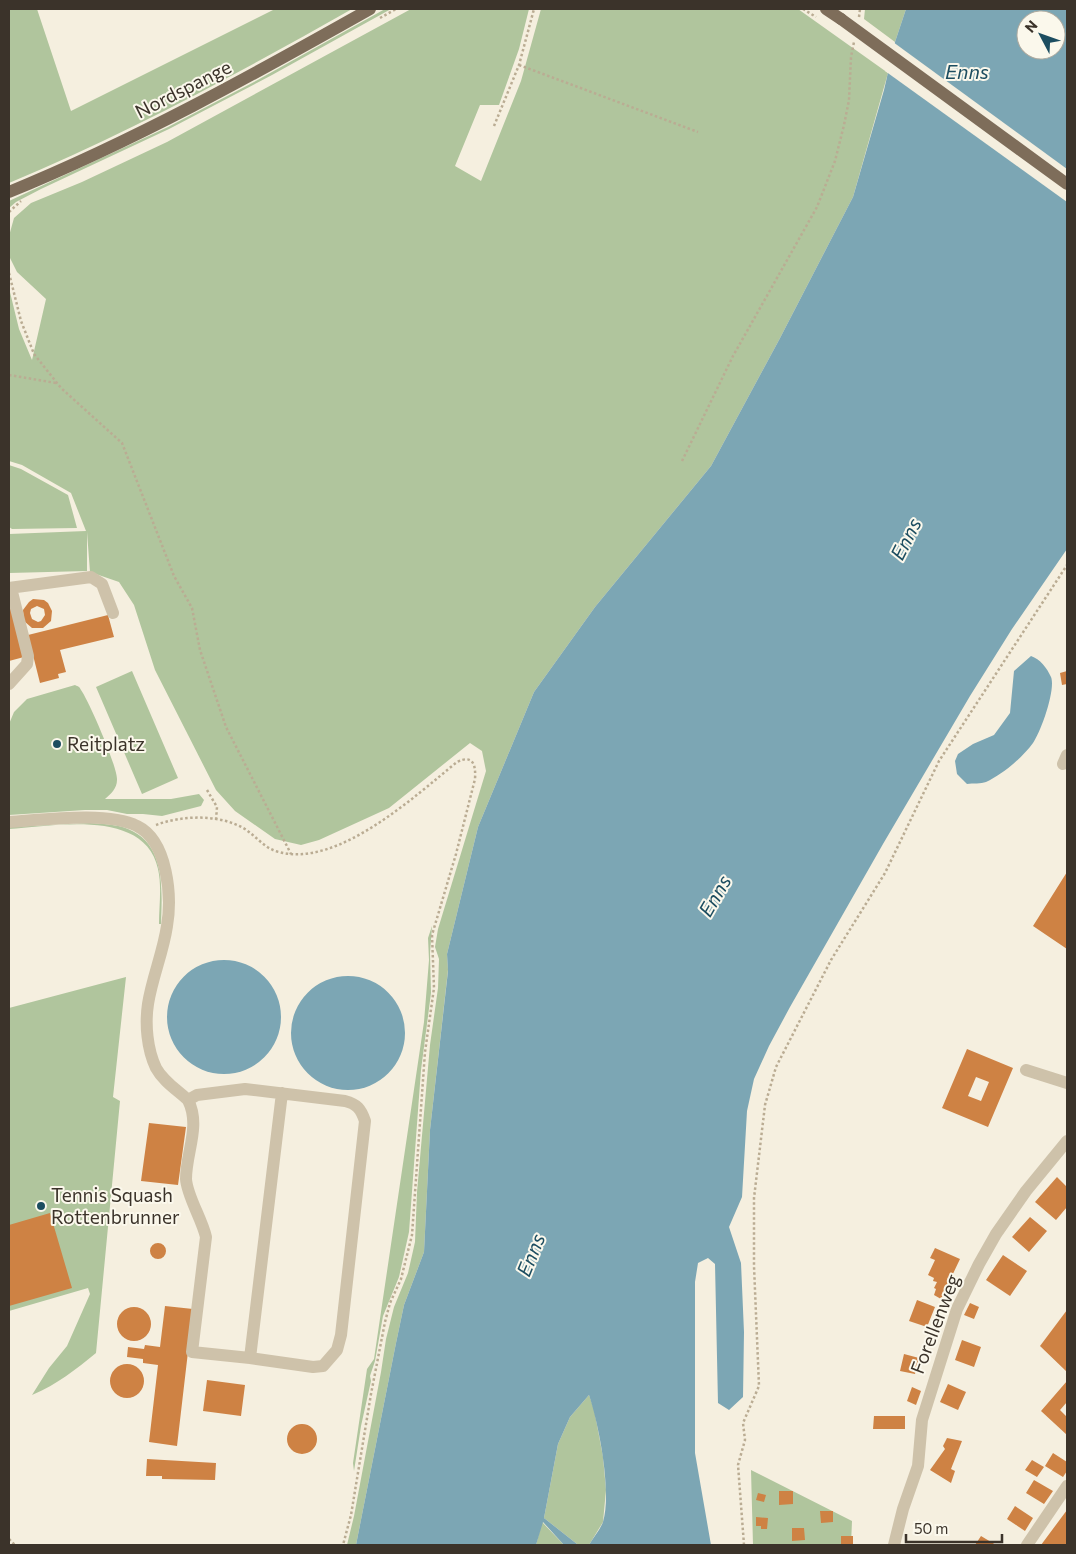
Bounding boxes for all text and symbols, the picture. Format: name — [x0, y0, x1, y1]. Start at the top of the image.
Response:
north arrow — [1016, 10, 1066, 60]
text: N — [1021, 17, 1041, 36]
street label: Nordspange — [131, 55, 235, 123]
water label: Enns — [945, 59, 989, 83]
water label: Enns — [884, 514, 926, 564]
place label: Reitplatz — [67, 732, 145, 755]
marker: Reitplatz — [51, 738, 63, 750]
water label: Enns — [693, 870, 735, 921]
place label: Tennis Squash Rottenbrunner — [51, 1183, 180, 1228]
marker: Tennis Squash Rottenbrunner — [35, 1200, 47, 1212]
water label: Enns — [511, 1230, 549, 1279]
street label: Forellenweg — [905, 1271, 964, 1377]
scale bar — [906, 1512, 1002, 1544]
text: 50 m — [914, 1519, 948, 1537]

